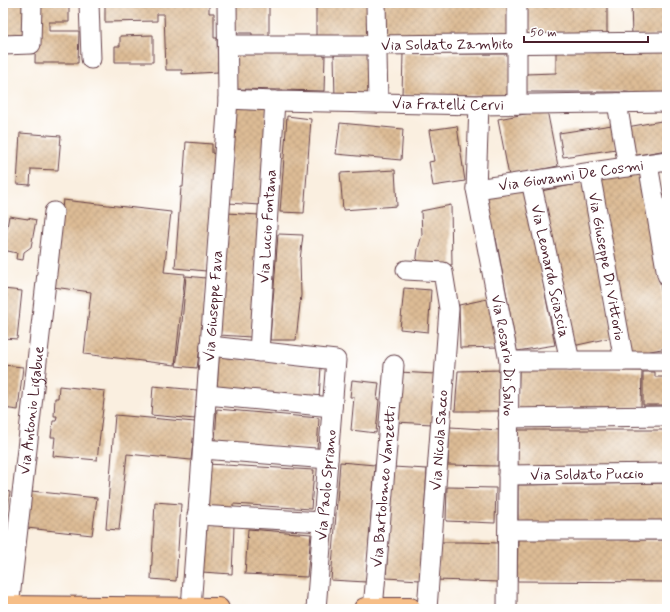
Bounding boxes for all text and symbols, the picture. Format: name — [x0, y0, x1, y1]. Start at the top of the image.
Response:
scale bar — [524, 18, 648, 44]
text: 50 m — [530, 25, 557, 41]
street label: Via Soldato Zambito — [381, 35, 513, 56]
street label: Via Fratelli Cervi — [392, 94, 504, 116]
street label: Via Giovanni De Cosmi — [497, 156, 645, 197]
street label: Via Lucio Fontana — [254, 169, 282, 284]
street label: Via Giuseppe Di Vittorio — [583, 191, 629, 343]
street label: Via Leonardo Sciascia — [525, 203, 574, 340]
street label: Via Giuseppe Fava — [200, 250, 228, 362]
street label: Via Rosario Di Salvo — [485, 293, 518, 416]
street label: Via Antonio Ligabue — [15, 345, 50, 476]
street label: Via Nicola Sacco — [427, 389, 453, 491]
street label: Via Bartolomeo Vanzetti — [368, 405, 401, 568]
street label: Via Paolo Spriano — [312, 429, 342, 541]
street label: Via Soldato Puccio — [530, 464, 644, 486]

